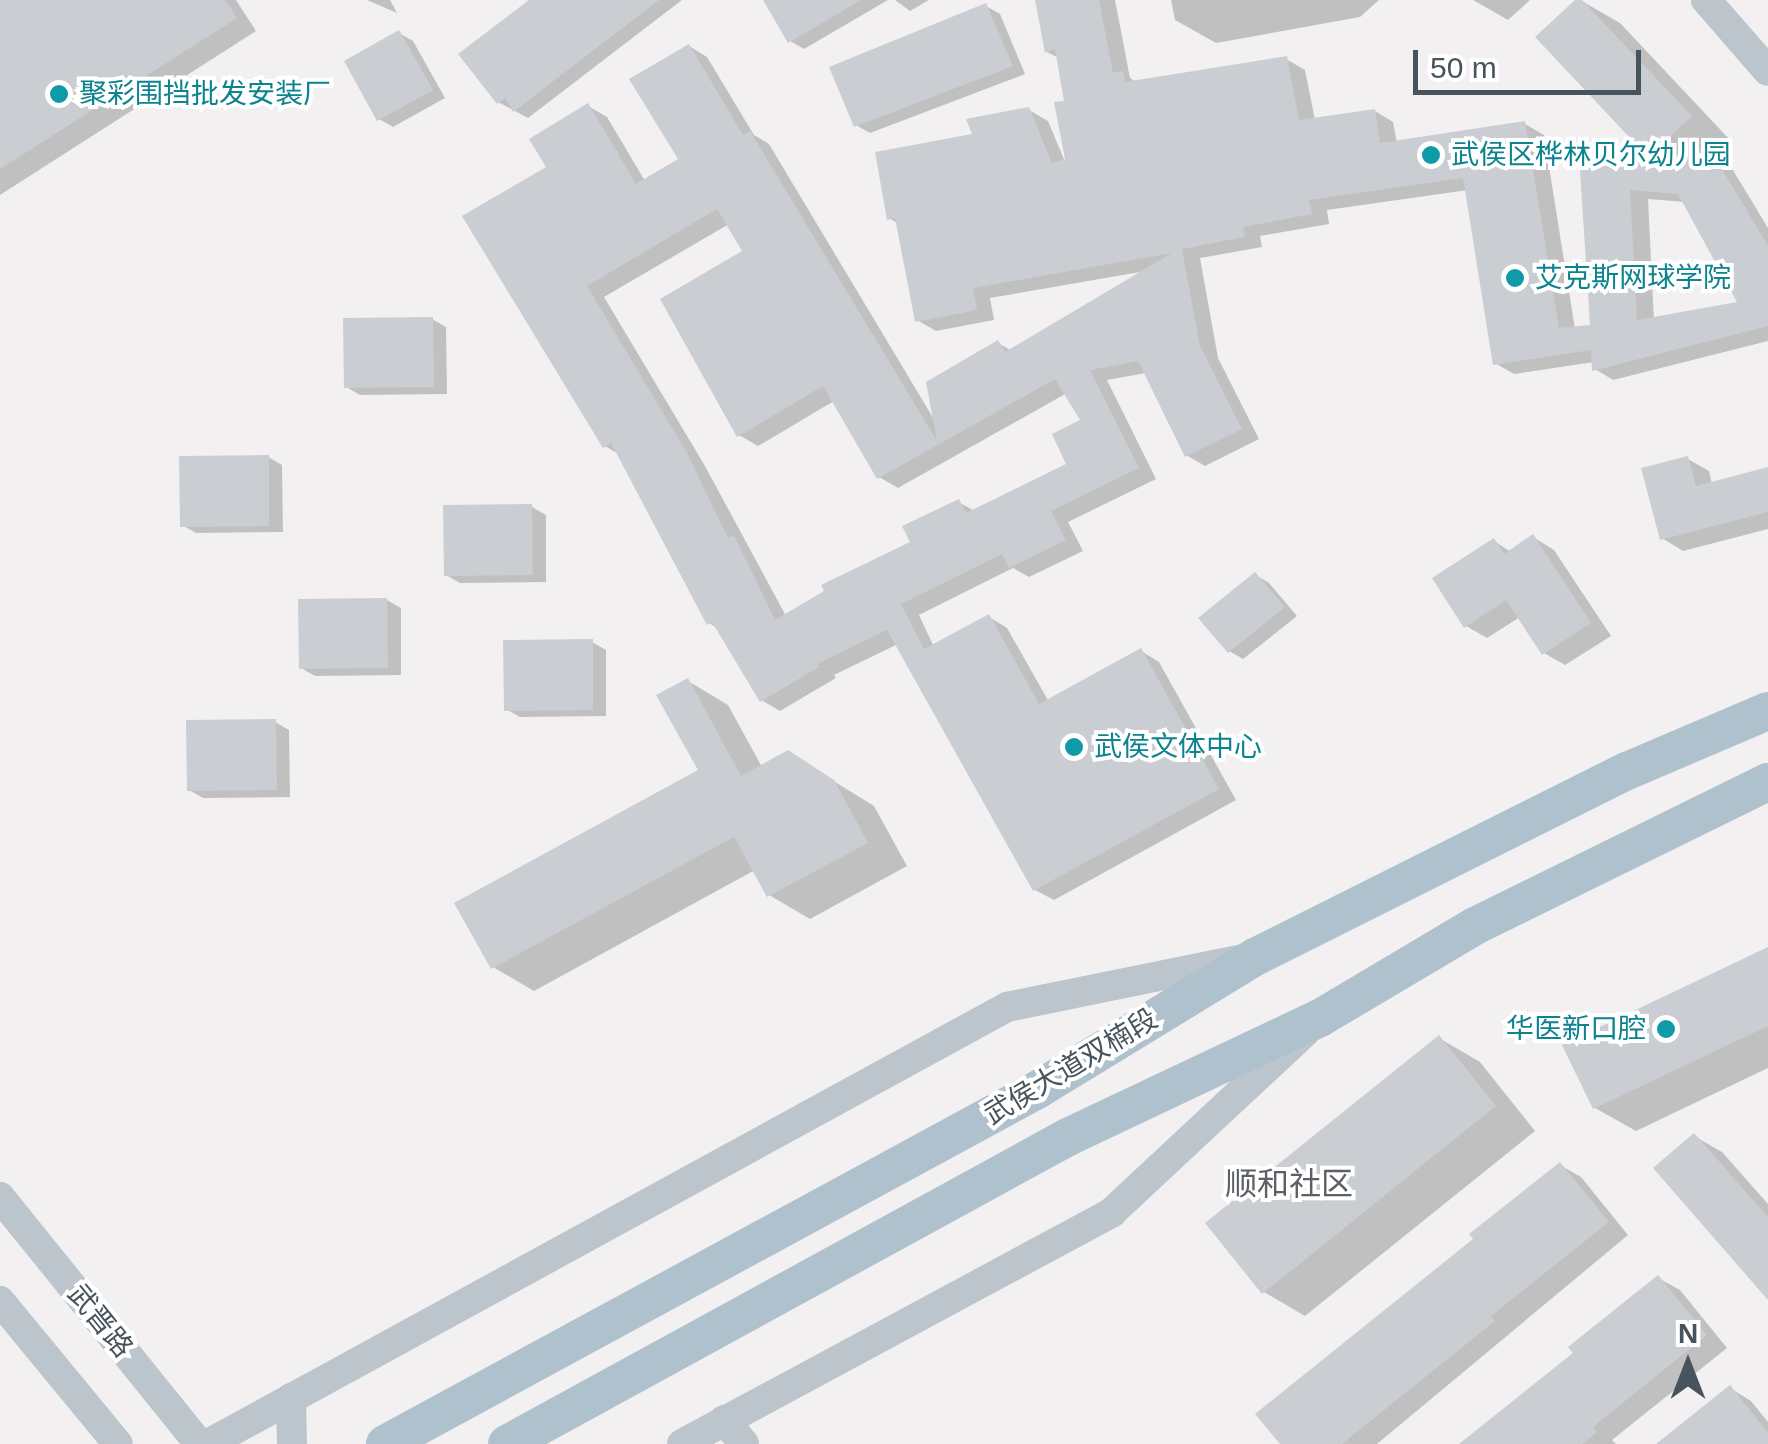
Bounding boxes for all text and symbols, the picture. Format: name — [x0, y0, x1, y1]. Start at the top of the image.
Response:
scale bar — [1418, 30, 1646, 92]
text: 50 m — [1430, 51, 1497, 84]
place label: 聚彩围挡批发安装厂 — [79, 77, 331, 111]
marker: 聚彩围挡批发安装厂 — [48, 83, 70, 105]
place label: 武侯区桦林贝尔幼儿园 — [1451, 138, 1731, 172]
marker: 武侯区桦林贝尔幼儿园 — [1420, 144, 1442, 166]
place label: 艾克斯网球学院 — [1535, 261, 1731, 295]
marker: 艾克斯网球学院 — [1504, 267, 1526, 289]
place label: 武侯文体中心 — [1094, 730, 1262, 764]
marker: 武侯文体中心 — [1063, 736, 1085, 758]
street label: 武侯大道双楠段 — [978, 1002, 1164, 1132]
place label: 华医新口腔 — [1506, 1012, 1646, 1046]
marker: 华医新口腔 — [1655, 1018, 1677, 1040]
district label: 顺和社区 — [1225, 1165, 1353, 1203]
street label: 武晋路 — [61, 1278, 139, 1364]
north arrow — [1638, 1314, 1738, 1414]
text: N — [1678, 1318, 1698, 1349]

